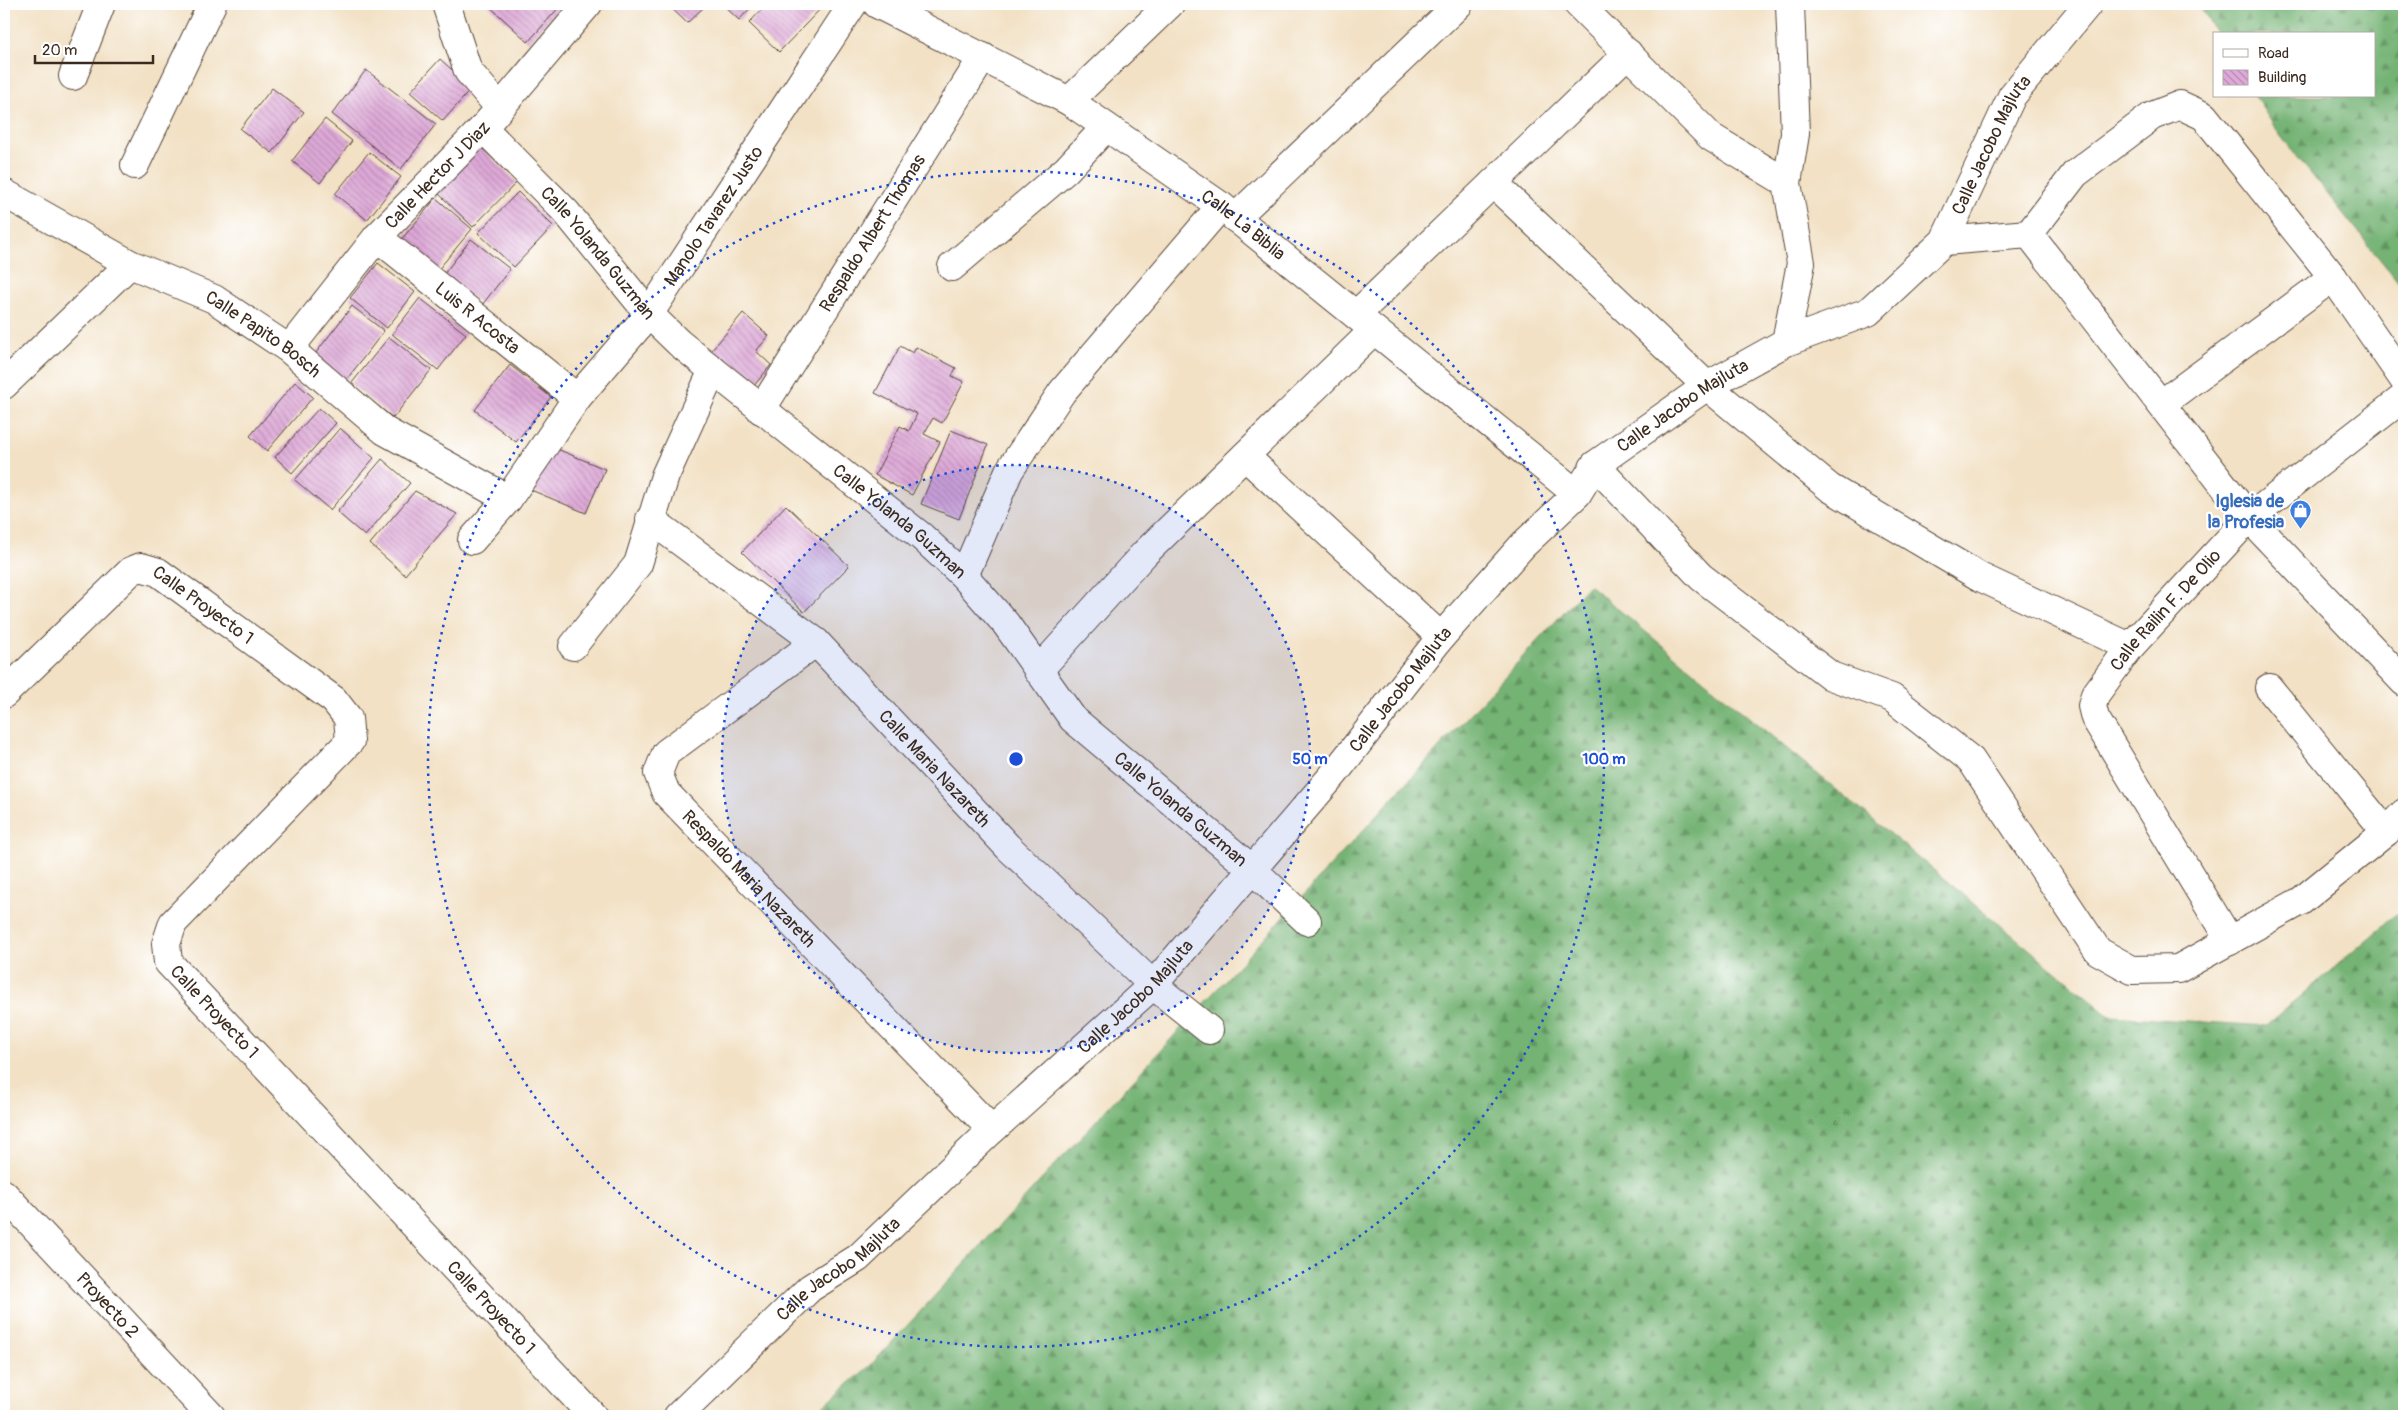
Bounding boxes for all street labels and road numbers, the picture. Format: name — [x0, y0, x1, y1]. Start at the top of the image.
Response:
street label: Calle Jacobo Majluta — [1947, 70, 2036, 218]
street label: Calle Hector J Diaz — [380, 116, 495, 234]
street label: Manolo Tavarez Justo — [659, 141, 768, 291]
street label: Respaldo Albert Thomas — [814, 150, 930, 316]
street label: Calle Yolanda Guzman — [536, 181, 660, 324]
street label: Calle La Biblia — [1197, 184, 1290, 265]
street label: Luis R Acosta — [430, 277, 525, 359]
street label: Calle Papito Bosch — [202, 285, 326, 383]
street label: Calle Jacobo Majluta — [1612, 354, 1753, 458]
street label: Calle Yolanda Guzman — [828, 459, 971, 584]
street label: Calle Railin F. De Olio — [2105, 544, 2226, 675]
street label: Calle Proyecto 1 — [148, 560, 258, 649]
street label: Calle Jacobo Majluta — [1344, 622, 1457, 757]
street label: Calle Maria Nazareth — [874, 705, 995, 832]
street label: Calle Yolanda Guzman — [1109, 747, 1252, 872]
street label: Respaldo Maria Nazareth — [677, 805, 821, 952]
street label: Calle Jacobo Majluta — [1073, 935, 1198, 1059]
street label: Calle Proyecto 1 — [165, 960, 264, 1063]
street label: Calle Jacobo Majluta — [771, 1212, 905, 1326]
street label: Calle Proyecto 1 — [442, 1256, 541, 1359]
street label: Proyecto 2 — [71, 1267, 144, 1343]

